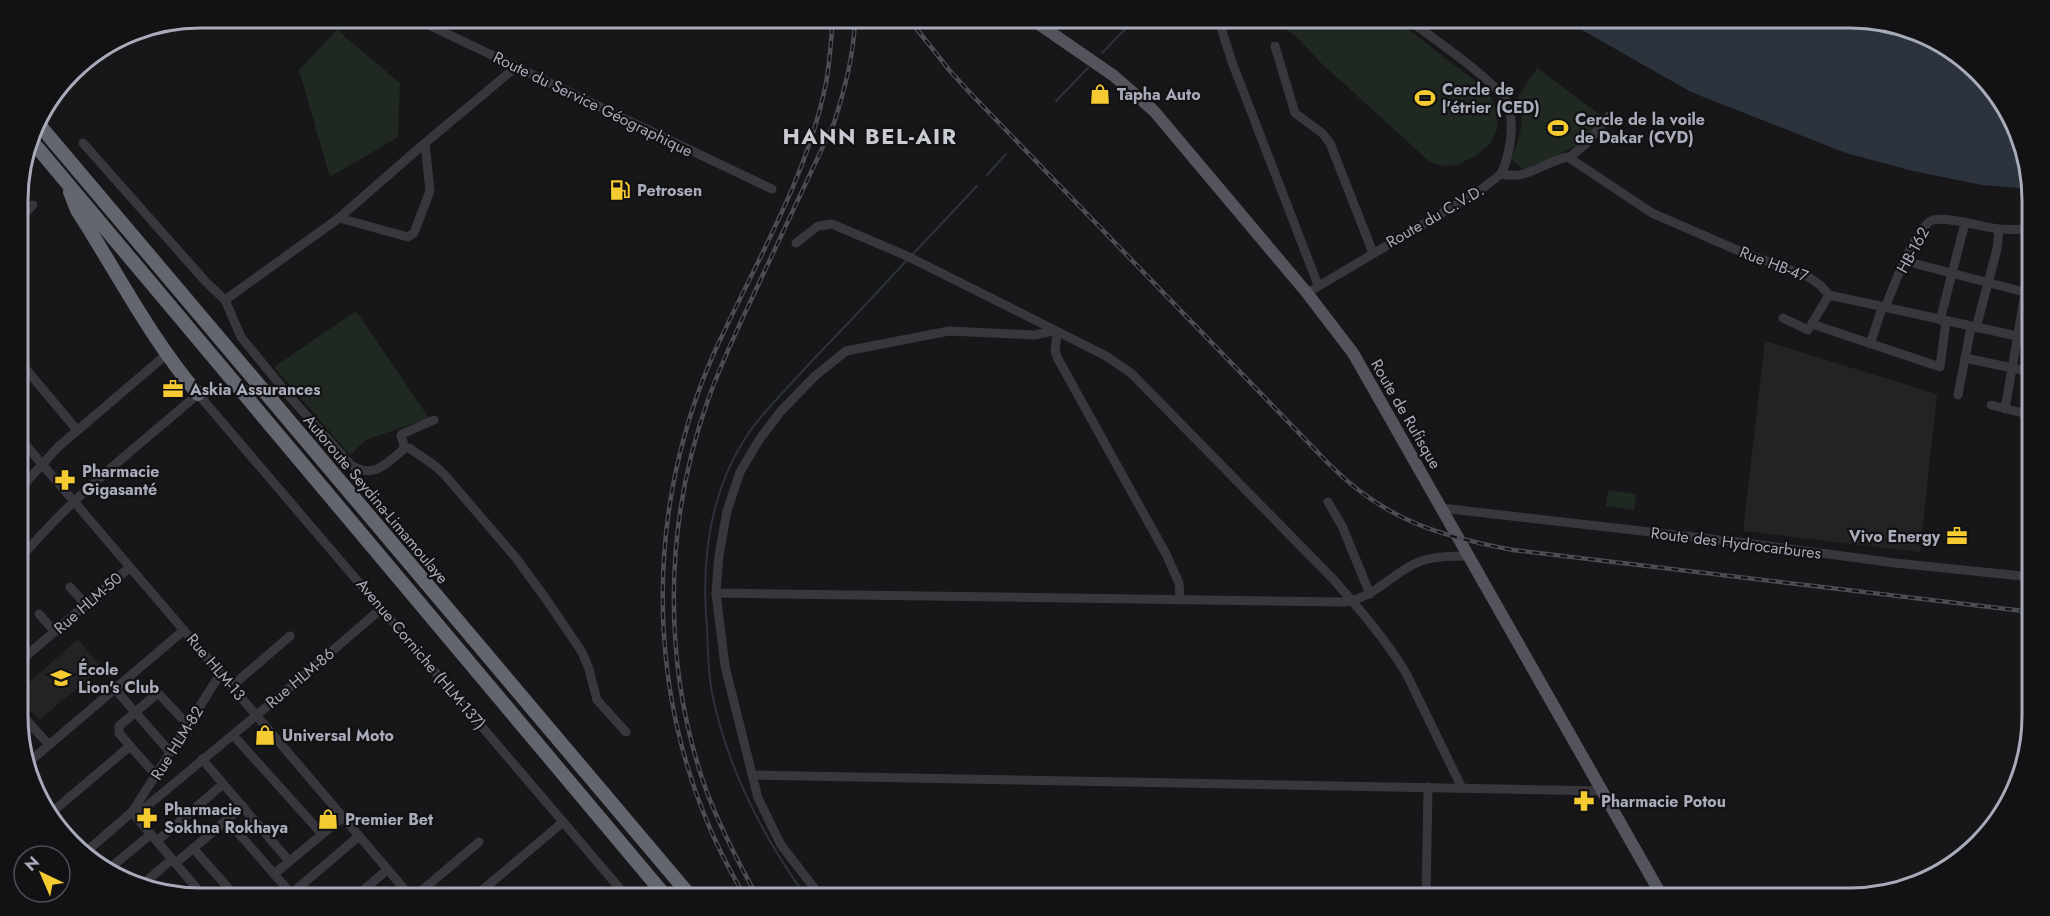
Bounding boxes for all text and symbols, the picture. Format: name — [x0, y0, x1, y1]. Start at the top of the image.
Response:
street label: Route du Service Géographique — [489, 46, 697, 162]
place label: Cercle de l'étrier (CED) — [1442, 78, 1540, 119]
shop icon: Tapha Auto — [1088, 82, 1112, 106]
place label: Tapha Auto — [1117, 83, 1201, 106]
sports icon: Cercle de l'étrier (CED) — [1413, 86, 1437, 110]
place label: Cercle de la voile de Dakar (CVD) — [1575, 108, 1705, 149]
sports icon: Cercle de la voile de Dakar (CVD) — [1546, 116, 1570, 140]
district label: HANN BEL-AIR — [783, 120, 957, 152]
fuel station icon: Petrosen — [608, 178, 632, 202]
place label: Petrosen — [637, 179, 702, 202]
street label: Route du C.V.D. — [1382, 179, 1488, 253]
street label: HB-162 — [1891, 223, 1935, 277]
street label: Rue HB-47 — [1736, 240, 1812, 288]
street label: Route de Rufisque — [1365, 355, 1447, 473]
office icon: Askia Assurances — [161, 377, 185, 401]
place label: Askia Assurances — [189, 378, 320, 401]
street label: Autoroute Seydina-Limamoulaye — [298, 409, 454, 589]
place label: Pharmacie Gigasanté — [82, 460, 160, 501]
pharmacy icon: Pharmacie Gigasanté — [53, 468, 77, 492]
street label: Route des Hydrocarbures — [1650, 521, 1822, 565]
office icon: Vivo Energy — [1945, 524, 1969, 548]
place label: Vivo Energy — [1848, 525, 1941, 548]
street label: Rue HLM-50 — [49, 567, 127, 639]
street label: Avenue Corniche (HLM-137) — [351, 574, 491, 734]
street label: Rue HLM-13 — [181, 628, 251, 706]
street label: Rue HLM-86 — [261, 642, 339, 714]
place label: École Lion's Club — [78, 658, 159, 699]
school or university icon: École Lion's Club — [49, 666, 73, 690]
street label: Rue HLM-82 — [145, 702, 209, 784]
shop icon: Universal Moto — [253, 723, 277, 747]
place label: Universal Moto — [282, 724, 394, 747]
pharmacy icon: Pharmacie Potou — [1572, 789, 1596, 813]
place label: Pharmacie Potou — [1601, 790, 1726, 813]
place label: Pharmacie Sokhna Rokhaya — [164, 798, 288, 839]
pharmacy icon: Pharmacie Sokhna Rokhaya — [135, 806, 159, 830]
shop icon: Premier Bet — [316, 807, 340, 831]
place label: Premier Bet — [345, 808, 434, 831]
north arrow — [12, 844, 72, 904]
text: N — [19, 851, 44, 876]

